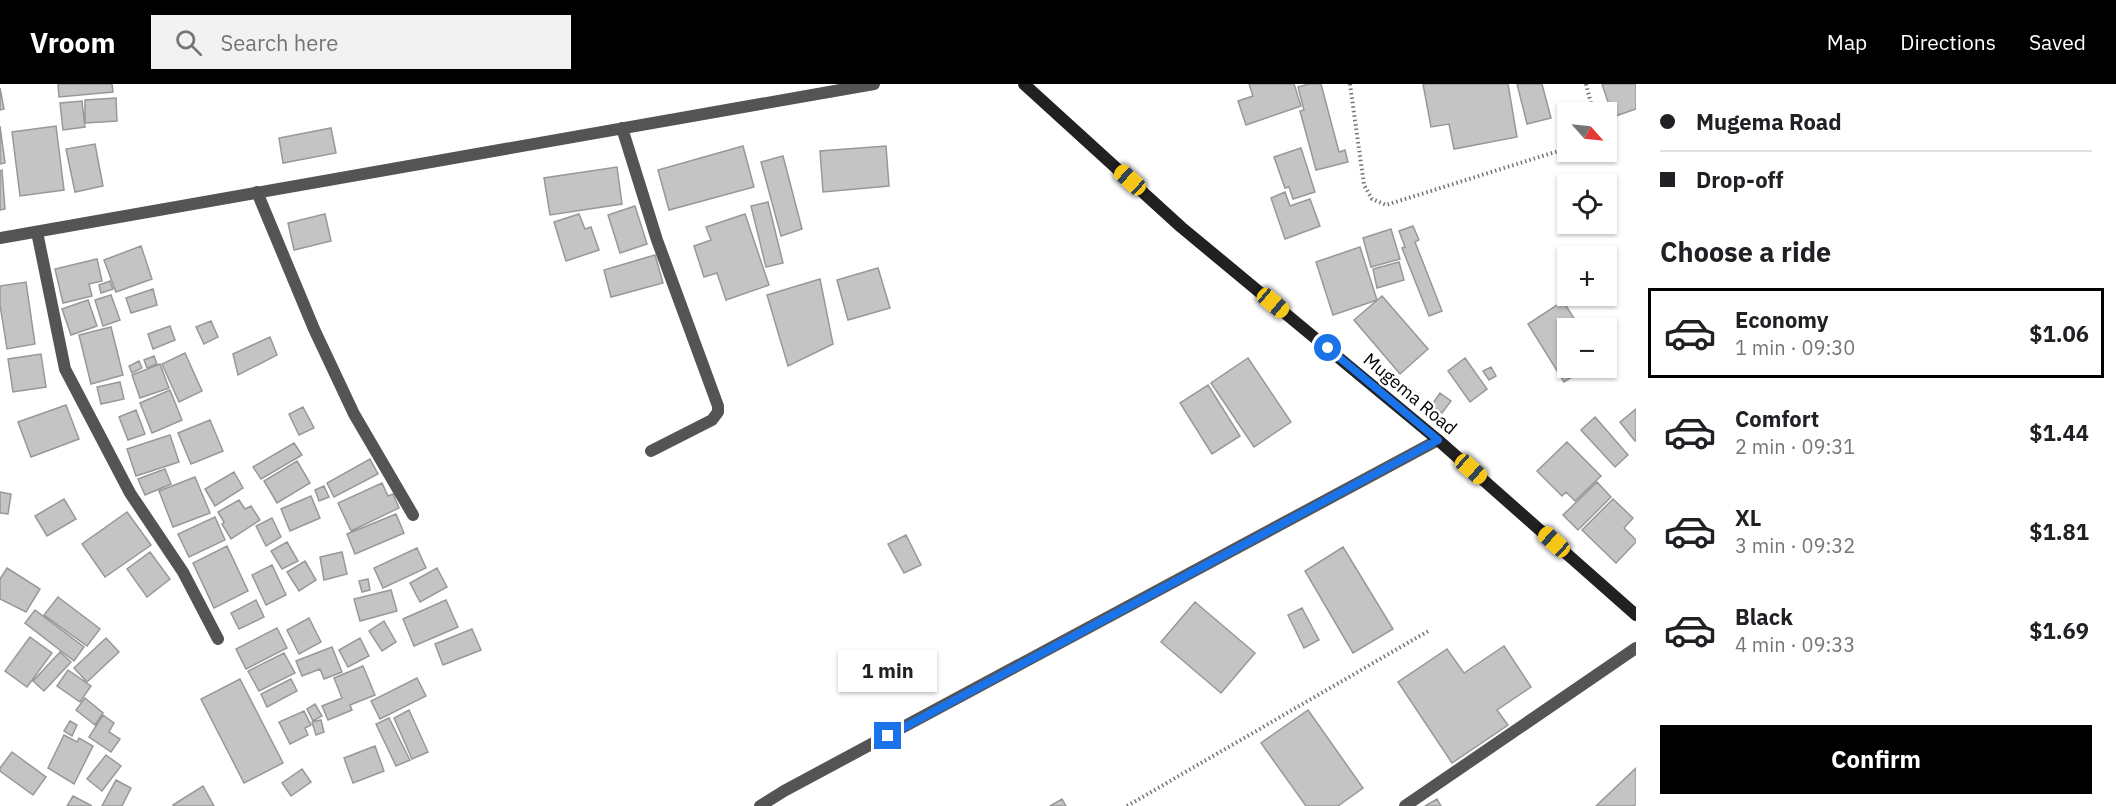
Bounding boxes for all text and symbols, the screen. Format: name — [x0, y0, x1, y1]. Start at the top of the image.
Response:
search box — [151, 15, 571, 69]
text: Vroom — [30, 24, 115, 61]
icon: search — [172, 26, 205, 59]
text: Search here — [220, 28, 338, 57]
text: Map — [1827, 28, 1867, 56]
text: Directions — [1900, 28, 1996, 56]
text: Saved — [2029, 28, 2086, 56]
north arrow — [1557, 102, 1617, 162]
map controls — [1557, 102, 1617, 378]
text: Mugema Road — [1696, 107, 1842, 136]
car — [1111, 161, 1149, 199]
text: Drop-off — [1696, 165, 1783, 194]
button: locate — [1557, 174, 1617, 234]
text: Choose a ride — [1660, 234, 1831, 269]
button: + — [1557, 246, 1617, 306]
car — [1253, 285, 1293, 321]
text: Economy — [1735, 305, 1829, 334]
icon: car — [1663, 306, 1717, 360]
button: − — [1557, 318, 1617, 378]
text: $1.06 — [2029, 319, 2089, 348]
route start — [1314, 334, 1341, 361]
text: 1 min · 09:30 — [1735, 334, 1855, 361]
street label: Mugema Road — [1359, 348, 1462, 439]
text: Comfort — [1735, 404, 1819, 433]
icon: car — [1663, 405, 1717, 459]
text: $1.44 — [2029, 418, 2089, 447]
text: 2 min · 09:31 — [1735, 433, 1855, 460]
car — [1452, 450, 1490, 488]
text: XL — [1735, 503, 1761, 532]
icon: car — [1663, 504, 1717, 558]
text: $1.81 — [2029, 517, 2089, 546]
car — [1535, 523, 1573, 561]
text: 3 min · 09:32 — [1735, 532, 1855, 559]
text: Black — [1735, 602, 1793, 631]
icon: car — [1663, 603, 1717, 657]
text: $1.69 — [2029, 616, 2089, 645]
text: 4 min · 09:33 — [1735, 631, 1855, 658]
callout: 1 min — [838, 649, 938, 691]
text: 1 min — [861, 657, 914, 684]
route end — [874, 722, 901, 749]
button: Confirm — [1660, 725, 2092, 794]

